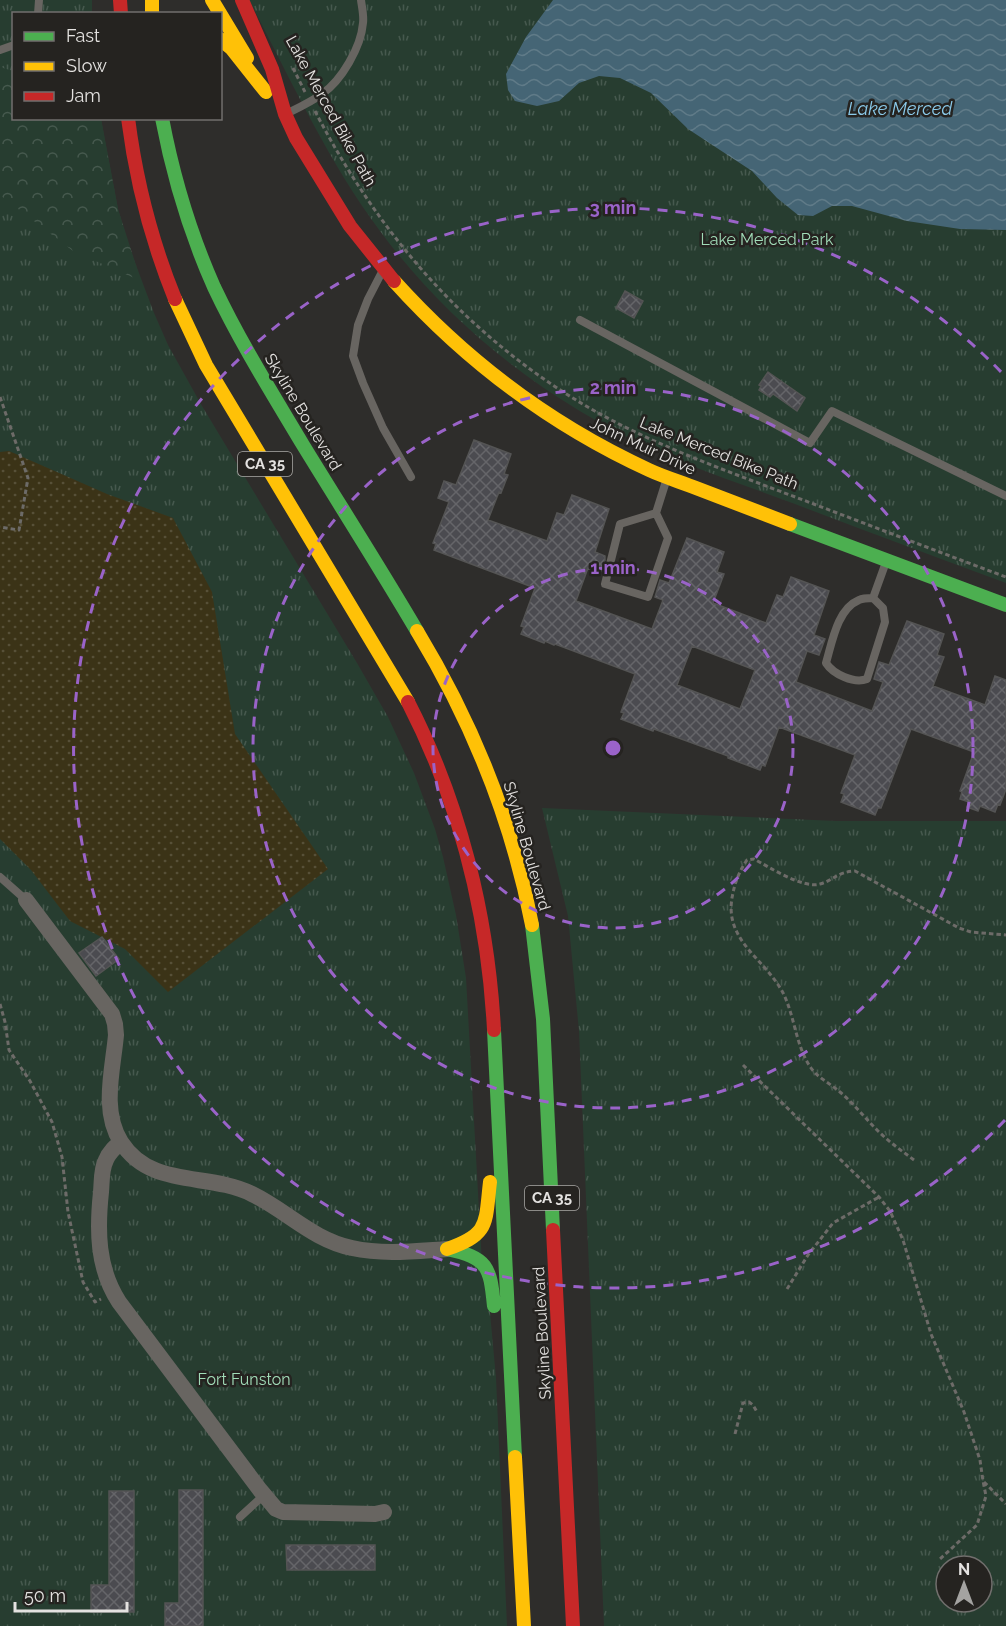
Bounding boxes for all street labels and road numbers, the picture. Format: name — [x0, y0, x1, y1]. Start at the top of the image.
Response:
street label: Lake Merced Bike Path — [282, 32, 380, 190]
street label: Skyline Boulevard — [261, 350, 345, 474]
street label: Lake Merced Bike Path — [637, 412, 801, 494]
street label: John Muir Drive — [587, 413, 699, 479]
road number: CA 35 — [238, 452, 292, 476]
street label: Skyline Boulevard — [500, 779, 554, 913]
road number: CA 35 — [525, 1186, 579, 1210]
street label: Skyline Boulevard — [529, 1266, 555, 1400]

